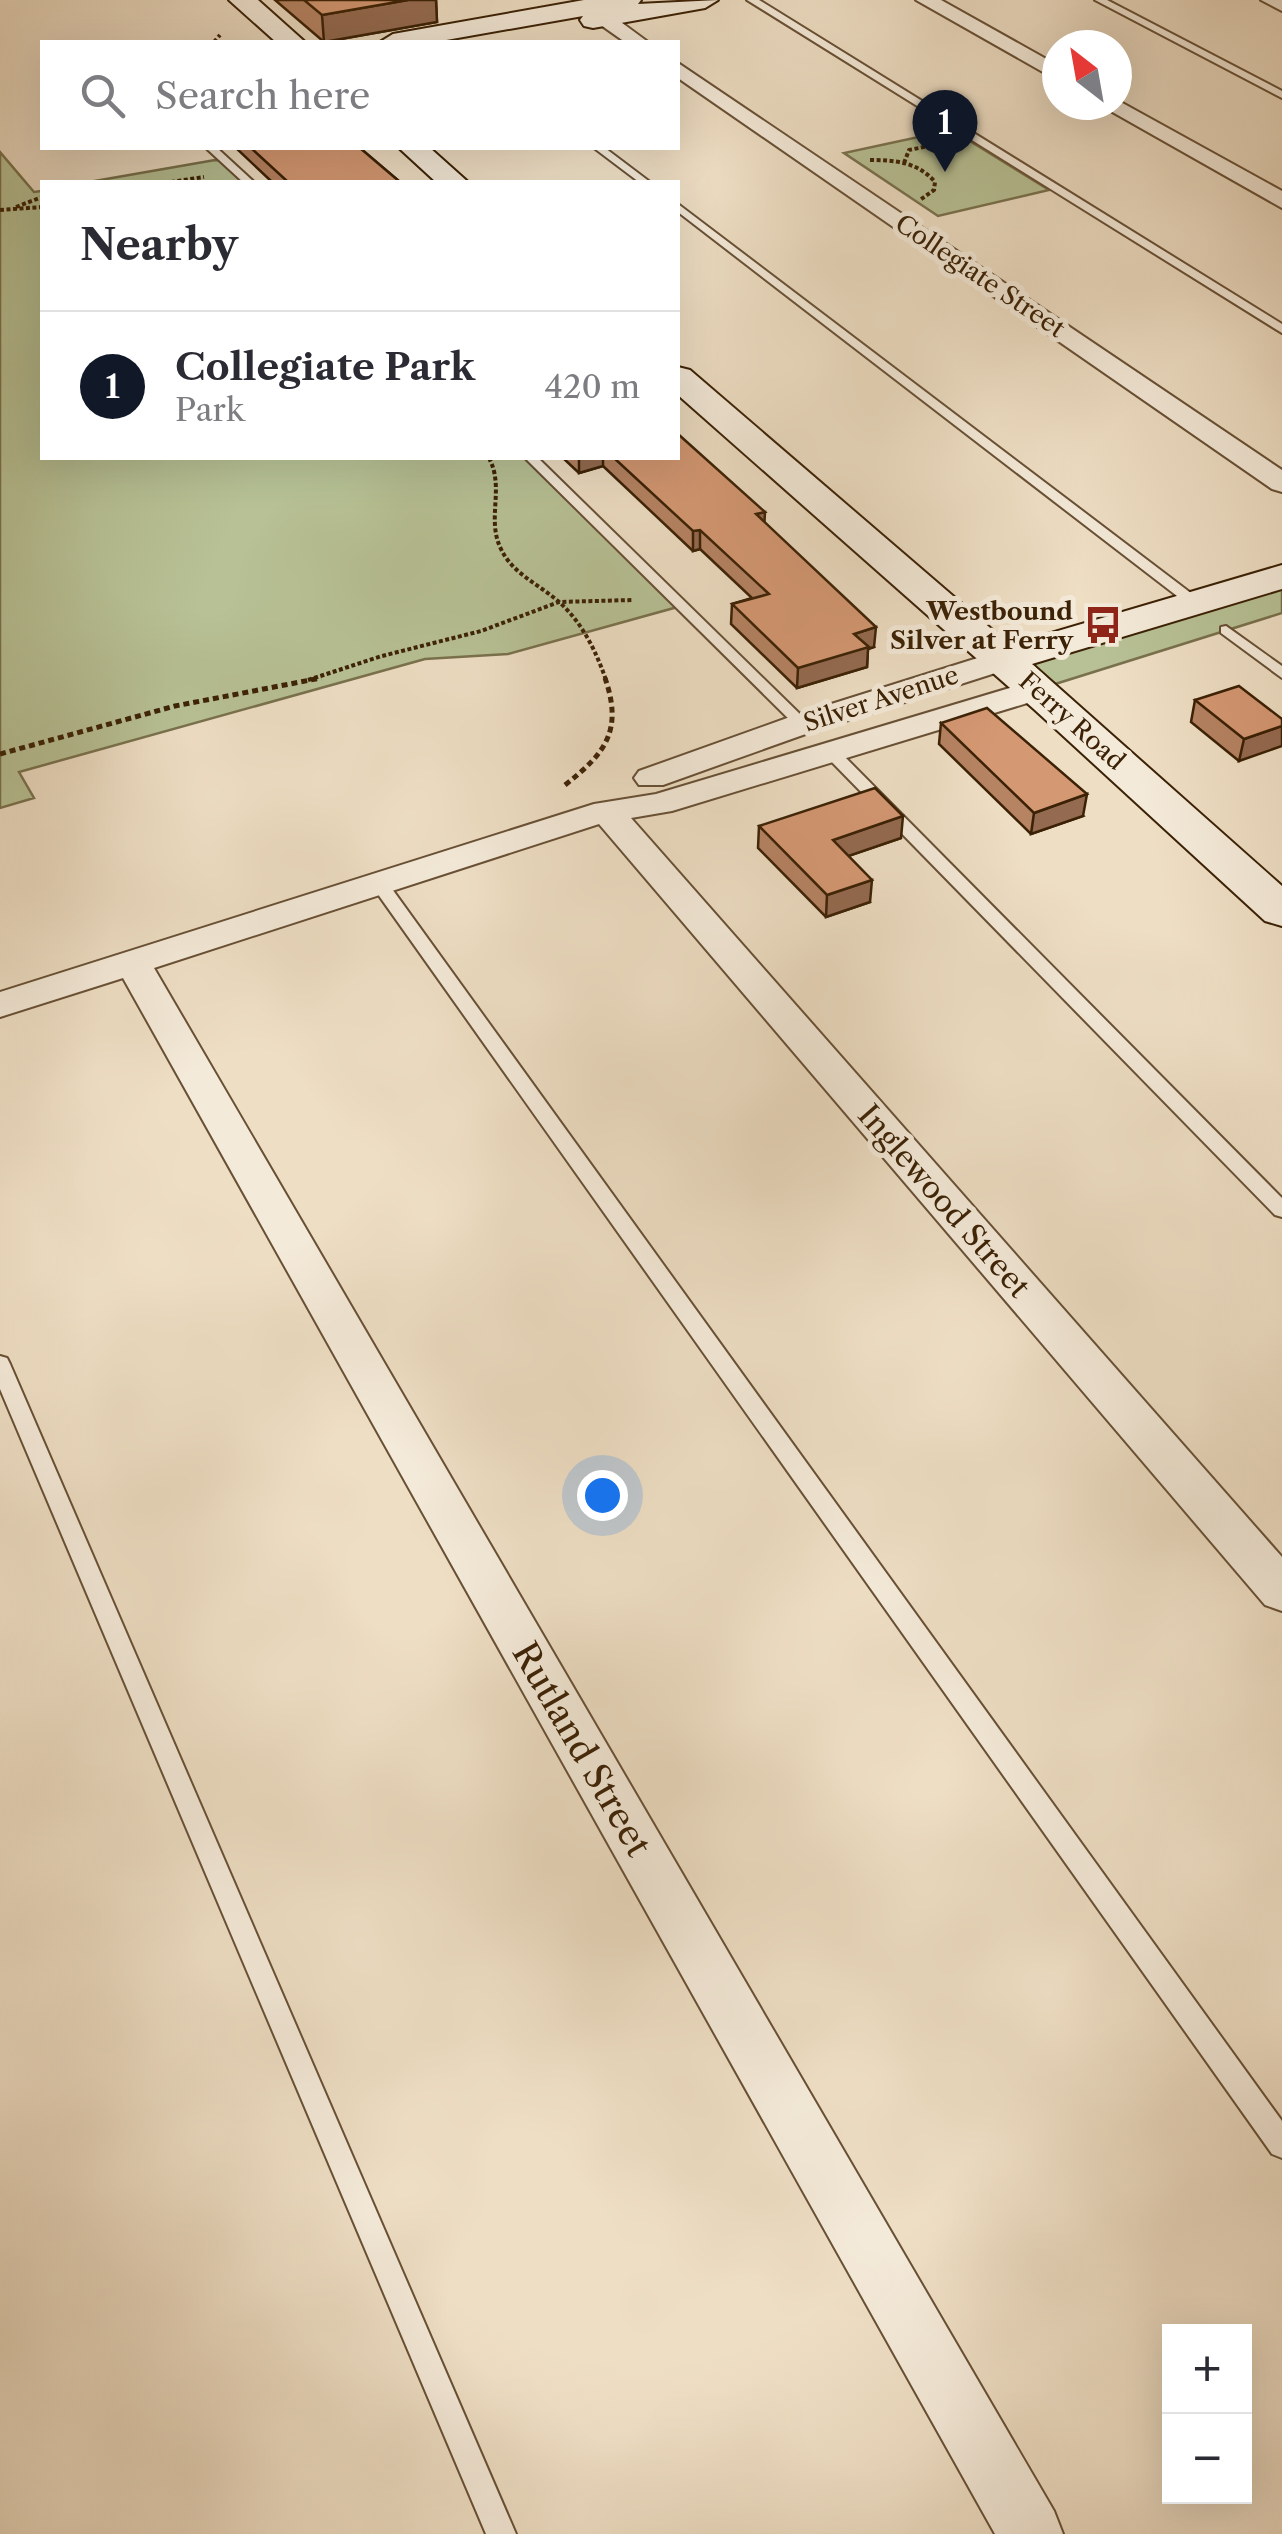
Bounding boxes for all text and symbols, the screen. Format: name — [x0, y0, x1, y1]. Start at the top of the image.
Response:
north arrow — [1042, 30, 1132, 120]
search box — [40, 40, 680, 150]
icon: search — [75, 68, 130, 123]
text: Search here — [155, 72, 370, 119]
pin: 1 — [912, 90, 978, 172]
street label: Collegiate Street — [889, 208, 1071, 344]
text: Nearby — [80, 219, 238, 271]
text: Collegiate Park — [175, 343, 475, 390]
text: 1 — [105, 367, 120, 406]
text: 420 m — [544, 367, 640, 406]
text: Park — [175, 390, 245, 429]
place label: Westbound Silver at Ferry — [890, 596, 1074, 656]
bus stop icon: Westbound Silver at Ferry — [1082, 604, 1124, 646]
street label: Silver Avenue — [800, 659, 962, 739]
street label: Ferry Road — [1013, 665, 1131, 777]
street label: Inglewood Street — [850, 1097, 1038, 1305]
your location — [577, 1470, 628, 1521]
street label: Rutland Street — [503, 1634, 661, 1864]
map controls — [1162, 2324, 1252, 2504]
button: + — [1162, 2324, 1252, 2414]
button: − — [1162, 2414, 1252, 2504]

